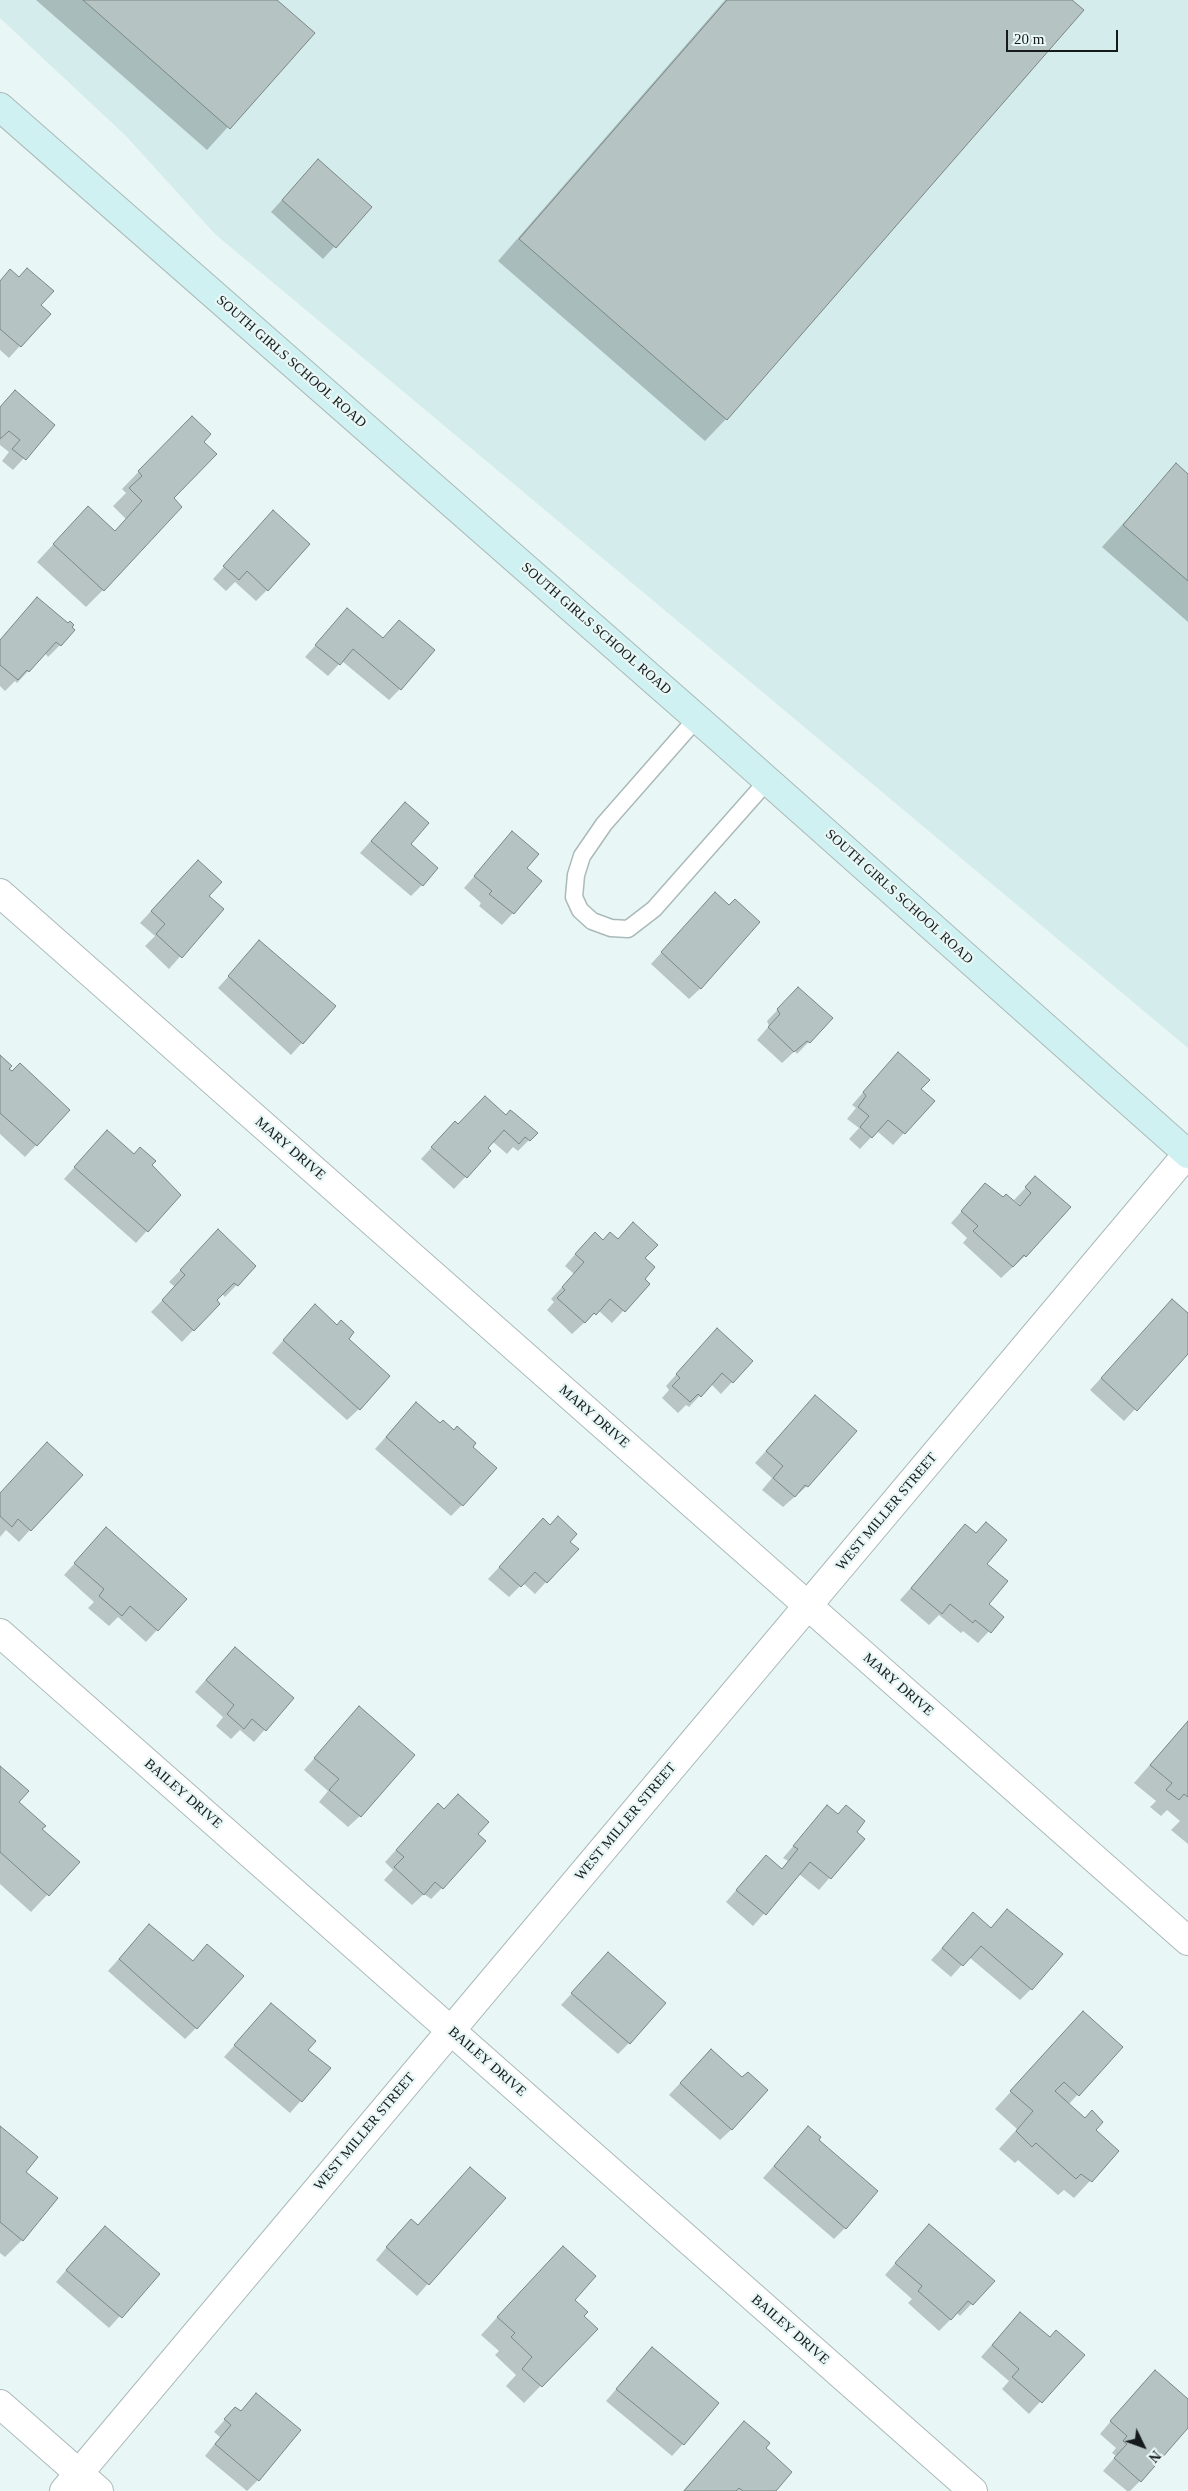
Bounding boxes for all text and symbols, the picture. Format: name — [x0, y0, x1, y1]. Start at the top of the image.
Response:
scale bar — [1008, 20, 1120, 52]
text: 20 m — [1014, 31, 1044, 47]
street label: SOUTH GIRLS SCHOOL ROAD — [213, 292, 369, 432]
street label: SOUTH GIRLS SCHOOL ROAD — [518, 559, 674, 699]
street label: SOUTH GIRLS SCHOOL ROAD — [822, 826, 976, 968]
street label: MARY DRIVE — [251, 1114, 329, 1184]
street label: MARY DRIVE — [555, 1382, 633, 1452]
street label: WEST MILLER STREET — [833, 1450, 941, 1574]
street label: MARY DRIVE — [859, 1650, 937, 1720]
street label: BAILEY DRIVE — [141, 1756, 225, 1832]
street label: WEST MILLER STREET — [572, 1760, 680, 1884]
street label: BAILEY DRIVE — [445, 2024, 529, 2100]
street label: WEST MILLER STREET — [311, 2070, 419, 2194]
street label: BAILEY DRIVE — [748, 2292, 832, 2368]
north arrow — [1118, 2421, 1168, 2471]
text: N — [1146, 2448, 1163, 2465]

